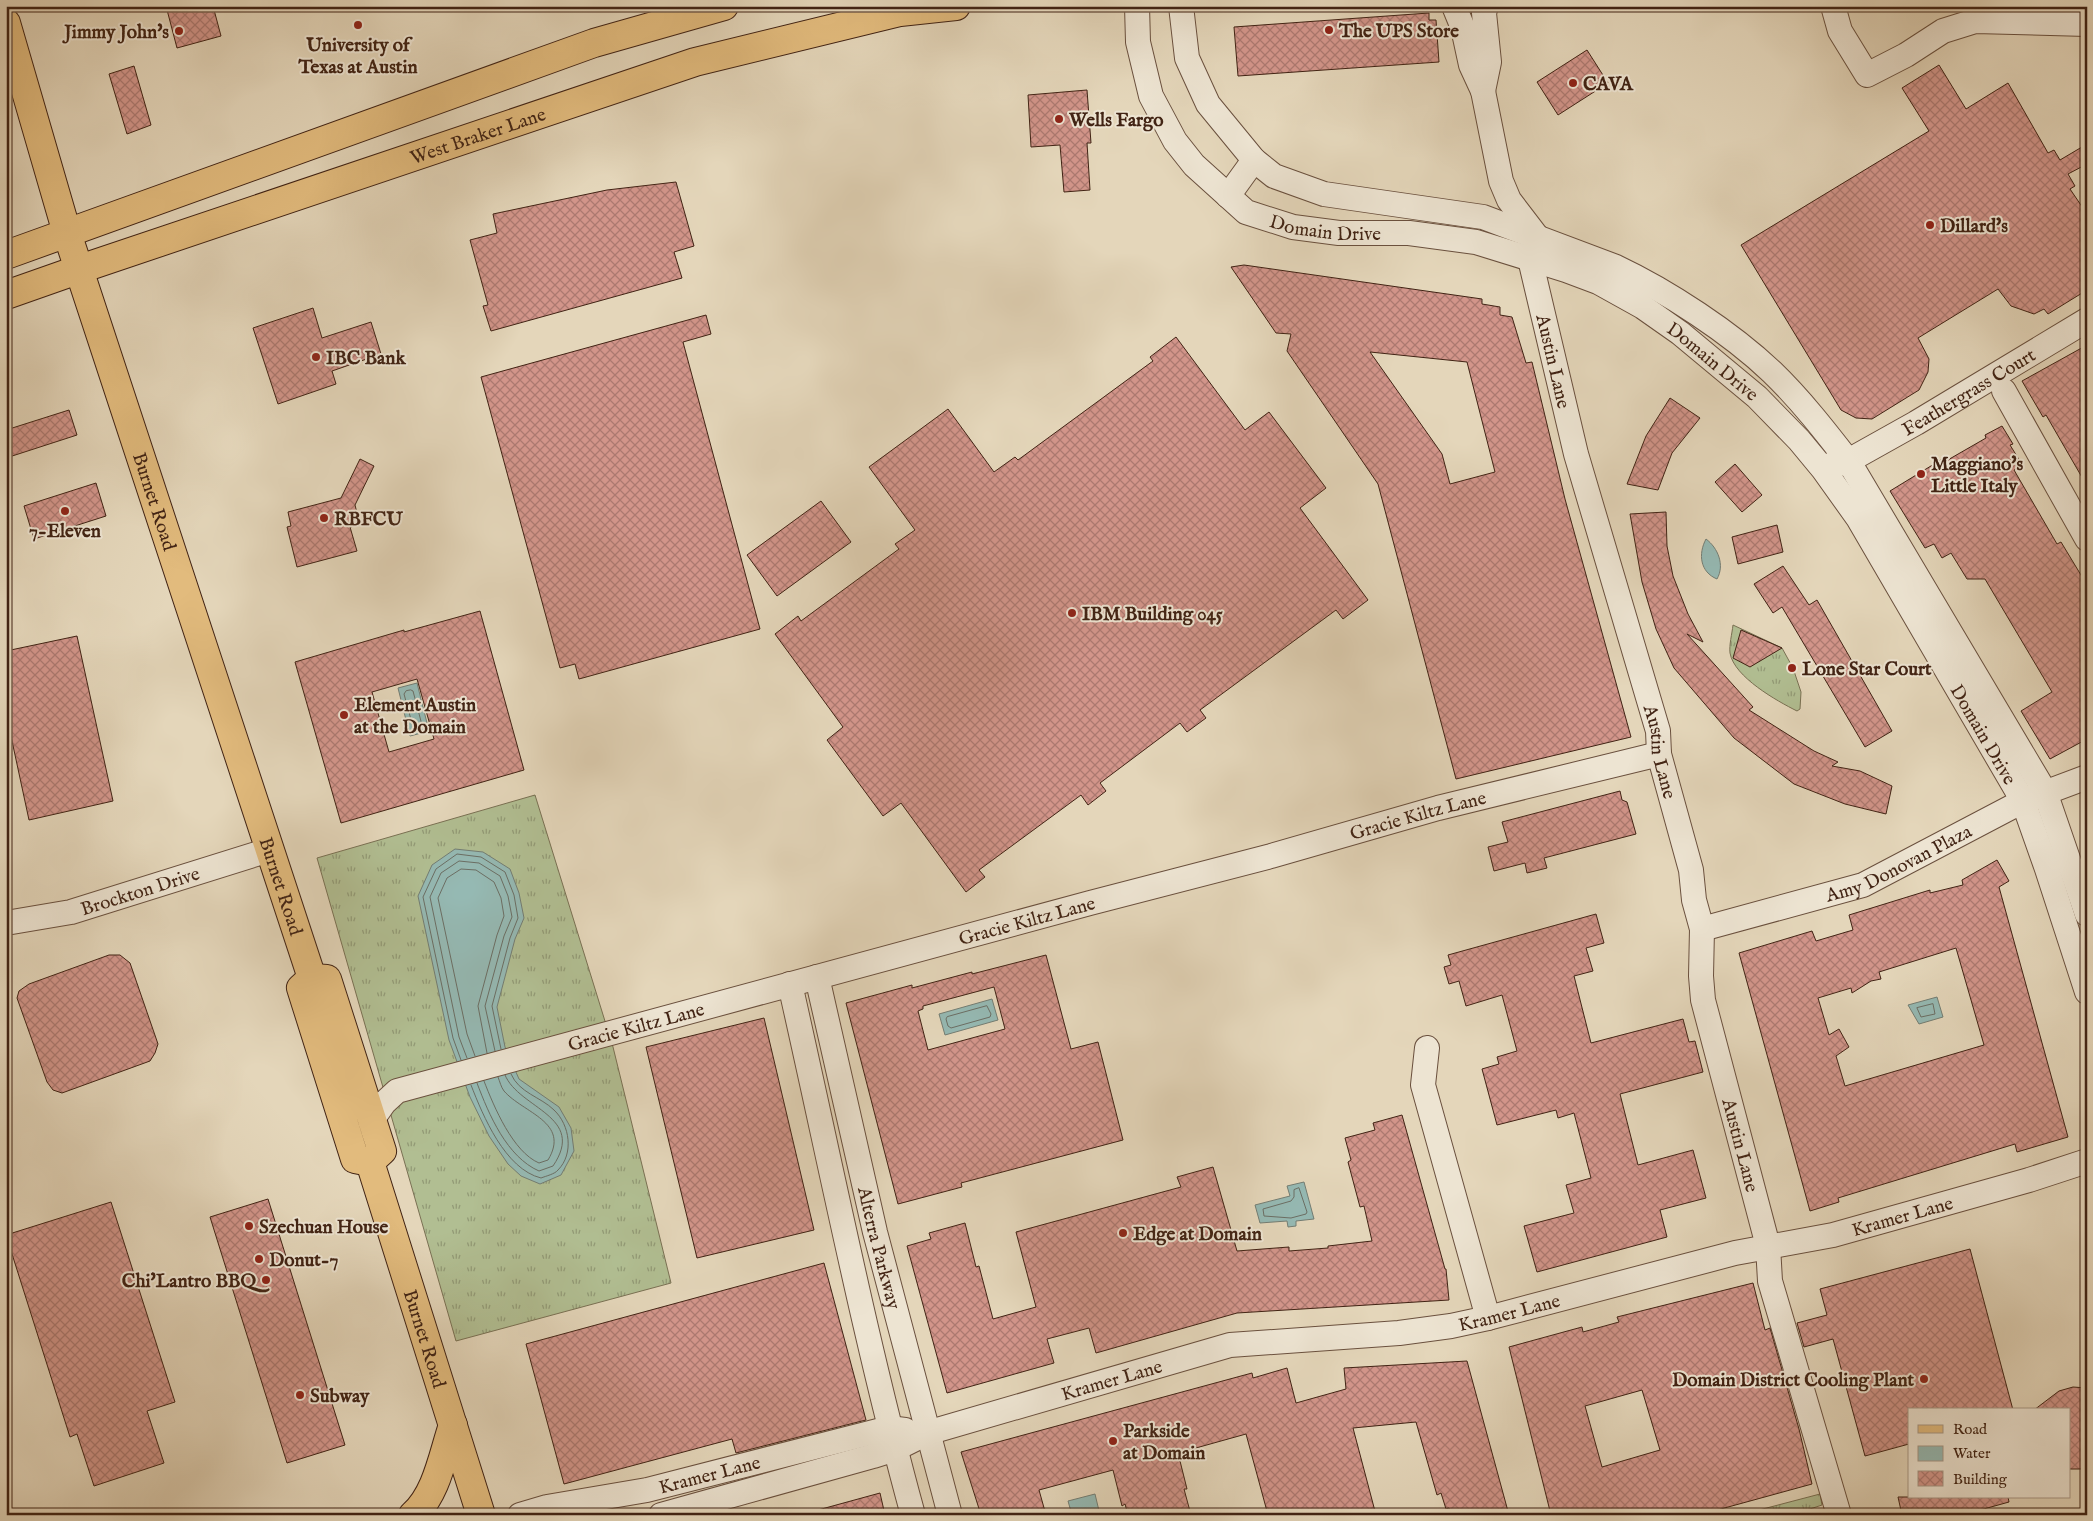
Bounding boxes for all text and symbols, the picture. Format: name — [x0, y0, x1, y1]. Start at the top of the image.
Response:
marker: University of Texas at Austin — [352, 19, 364, 31]
place label: The UPS Store — [1338, 20, 1459, 44]
place label: Jimmy John's — [61, 21, 169, 45]
marker: The UPS Store — [1323, 24, 1335, 36]
marker: Jimmy John's — [173, 25, 185, 37]
place label: University of Texas at Austin — [297, 34, 418, 80]
place label: CAVA — [1583, 73, 1634, 97]
marker: CAVA — [1567, 77, 1579, 89]
street label: West Braker Lane — [407, 103, 549, 171]
place label: Wells Fargo — [1068, 109, 1164, 133]
marker: Wells Fargo — [1053, 113, 1065, 125]
street label: Domain Drive — [1266, 210, 1381, 247]
place label: Dillard's — [1940, 215, 2008, 239]
marker: Dillard's — [1924, 219, 1936, 231]
street label: Austin Lane — [1529, 311, 1575, 411]
street label: Domain Drive — [1662, 317, 1763, 407]
street label: Feathergrass Court — [1899, 344, 2041, 442]
place label: IBC Bank — [326, 347, 406, 371]
marker: IBC Bank — [310, 351, 322, 363]
street label: Burnet Road — [126, 450, 181, 555]
place label: Maggiano's Little Italy — [1931, 453, 2023, 499]
marker: Maggiano's Little Italy — [1915, 468, 1927, 480]
marker: 7-Eleven — [59, 505, 71, 517]
place label: RBFCU — [334, 508, 403, 532]
marker: RBFCU — [318, 512, 330, 524]
place label: 7-Eleven — [29, 520, 101, 544]
place label: IBM Building 045 — [1082, 603, 1223, 627]
marker: IBM Building 045 — [1066, 607, 1078, 619]
place label: Lone Star Court — [1802, 658, 1932, 682]
marker: Lone Star Court — [1786, 662, 1798, 674]
street label: Domain Drive — [1944, 681, 2021, 790]
place label: Element Austin at the Domain — [354, 694, 476, 740]
street label: Austin Lane — [1637, 701, 1681, 802]
marker: Element Austin at the Domain — [338, 709, 350, 721]
street label: Gracie Kiltz Lane — [1347, 787, 1489, 847]
street label: Amy Donovan Plaza — [1822, 820, 1977, 909]
street label: Burnet Road — [252, 834, 307, 940]
street label: Brockton Drive — [78, 862, 203, 922]
street label: Gracie Kiltz Lane — [956, 892, 1098, 952]
street label: Gracie Kiltz Lane — [565, 998, 708, 1058]
street label: Austin Lane — [1715, 1095, 1763, 1195]
street label: Alterra Parkway — [851, 1184, 905, 1313]
street label: Kramer Lane — [1849, 1192, 1956, 1243]
place label: Szechuan House — [259, 1216, 388, 1240]
marker: Szechuan House — [243, 1220, 255, 1232]
place label: Edge at Domain — [1133, 1223, 1262, 1247]
marker: Edge at Domain — [1117, 1227, 1129, 1239]
place label: Donut-7 — [269, 1249, 339, 1273]
marker: Donut-7 — [253, 1253, 265, 1265]
place label: Chi'Lantro BBQ — [122, 1270, 270, 1294]
marker: Chi'Lantro BBQ — [260, 1274, 272, 1286]
street label: Burnet Road — [397, 1287, 451, 1392]
street label: Kramer Lane — [1456, 1289, 1563, 1338]
street label: Kramer Lane — [1059, 1355, 1166, 1407]
place label: Domain District Cooling Plant — [1672, 1369, 1914, 1393]
marker: Domain District Cooling Plant — [1918, 1373, 1930, 1385]
place label: Subway — [310, 1385, 370, 1409]
marker: Subway — [294, 1389, 306, 1401]
legend — [1908, 1408, 2070, 1498]
place label: Parkside at Domain — [1123, 1420, 1205, 1466]
text: Road — [1953, 1420, 1988, 1439]
marker: Parkside at Domain — [1107, 1435, 1119, 1447]
text: Water — [1953, 1444, 1991, 1463]
street label: Kramer Lane — [657, 1451, 764, 1500]
text: Building — [1953, 1470, 2008, 1489]

